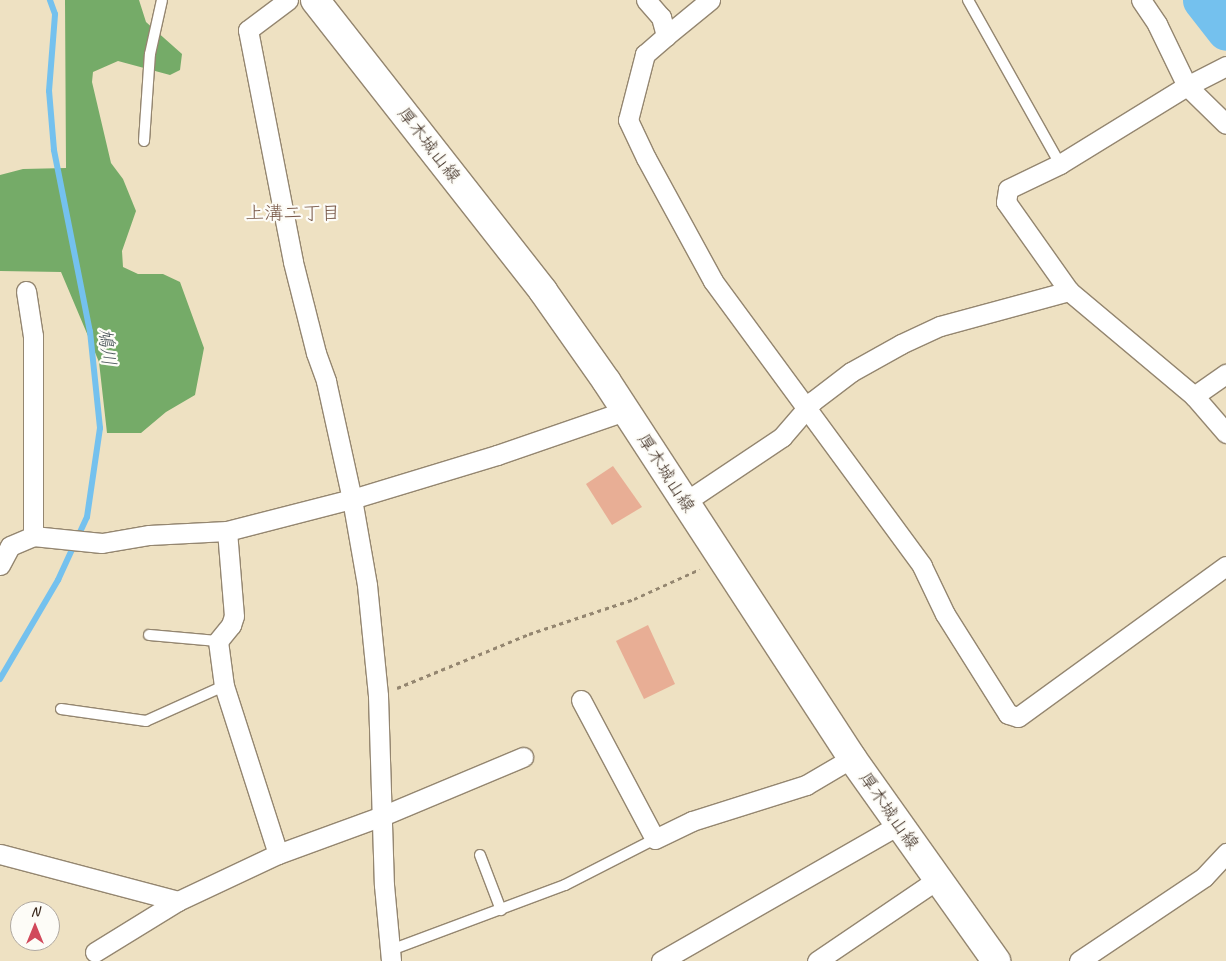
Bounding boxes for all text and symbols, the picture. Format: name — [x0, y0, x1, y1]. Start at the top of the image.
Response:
street label: 厚木城山線 — [393, 103, 465, 187]
district label: 上溝二丁目 — [246, 203, 340, 225]
water label: 鳩川 — [92, 327, 120, 367]
street label: 厚木城山線 — [632, 429, 700, 517]
street label: 厚木城山線 — [854, 768, 924, 854]
north arrow — [10, 901, 60, 951]
text: N — [31, 903, 39, 920]

